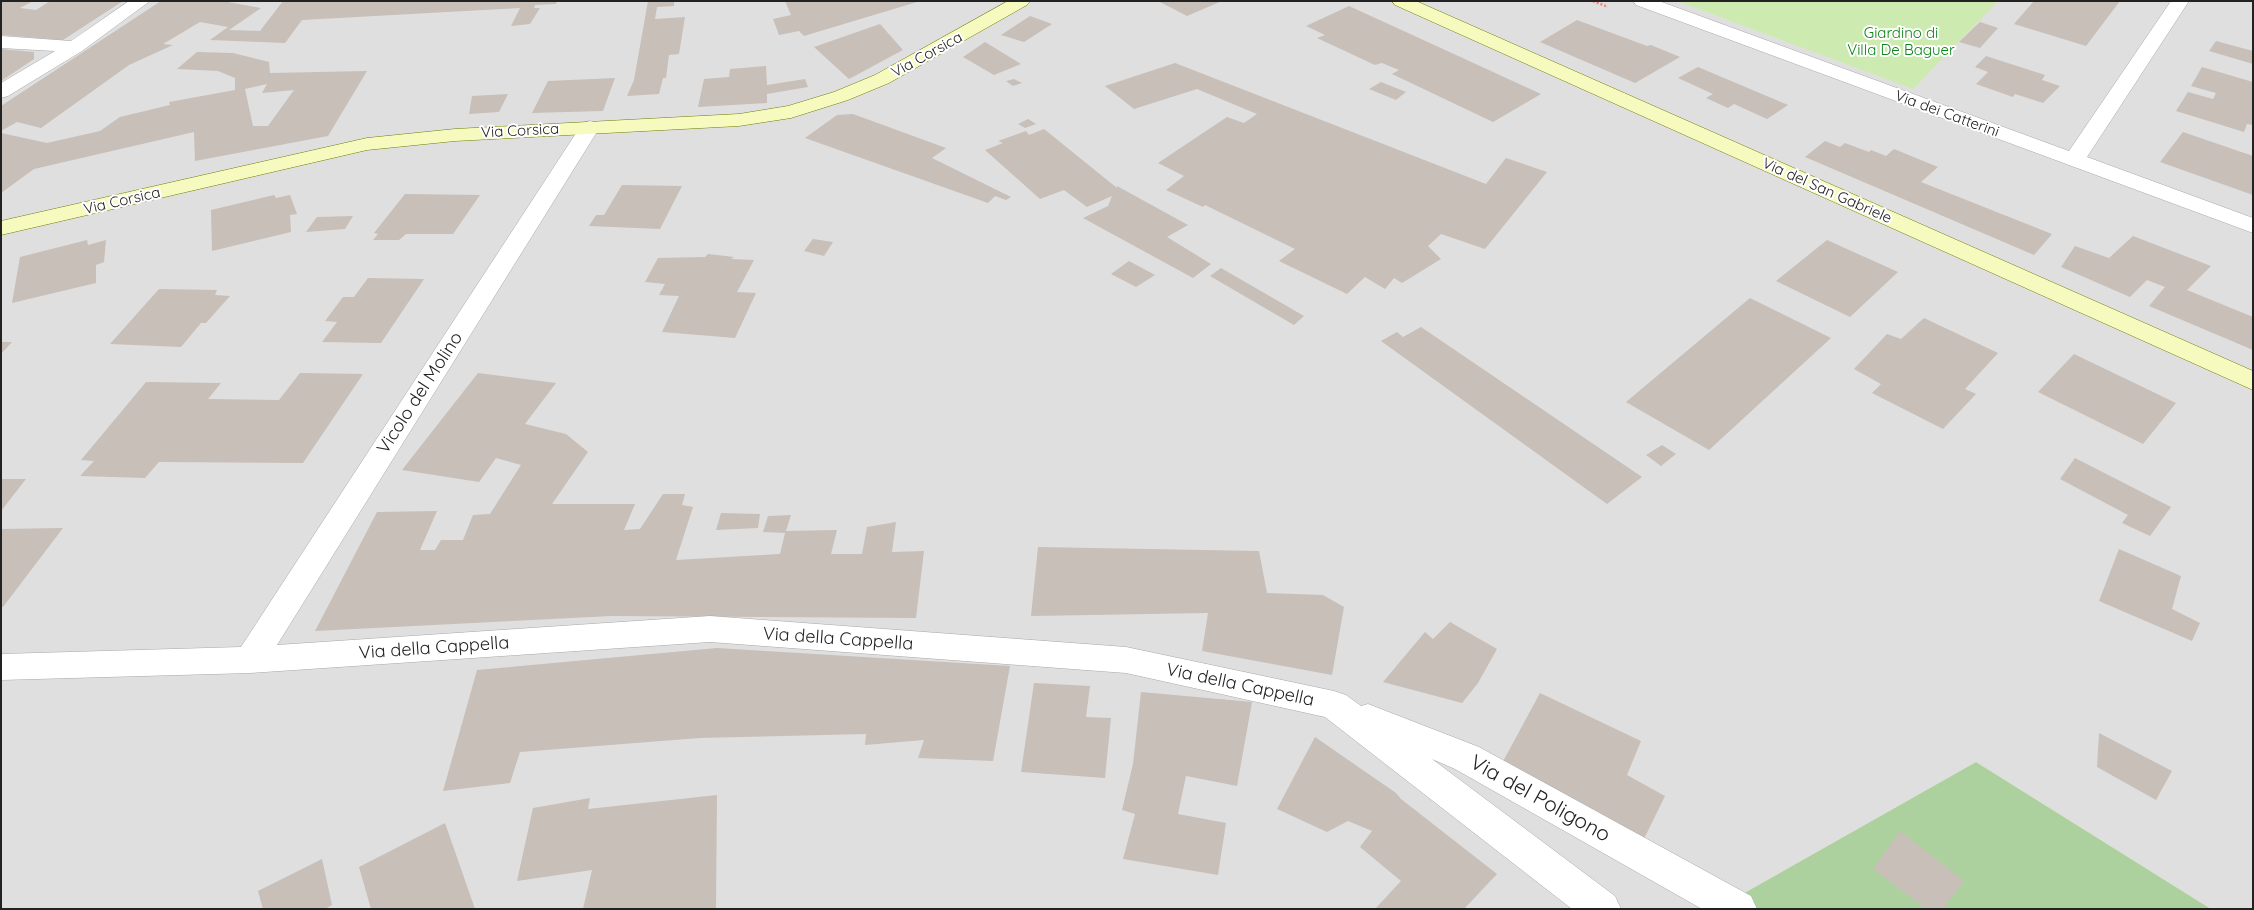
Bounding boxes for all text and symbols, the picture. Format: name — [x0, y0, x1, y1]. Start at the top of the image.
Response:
park label: Giardino di Villa De Baguer — [1847, 24, 1955, 59]
street label: Via Corsica — [888, 28, 966, 82]
street label: Via dei Catterini — [1892, 87, 2002, 141]
street label: Via Corsica — [481, 120, 559, 142]
street label: Via del San Gabriele — [1759, 154, 1895, 228]
street label: Via Corsica — [82, 183, 162, 219]
street label: Vicolo del Molino — [373, 328, 467, 458]
street label: Via della Cappella — [762, 623, 914, 655]
street label: Via della Cappella — [358, 632, 510, 664]
street label: Via della Cappella — [1164, 659, 1316, 711]
street label: Via del Poligono — [1465, 750, 1615, 848]

